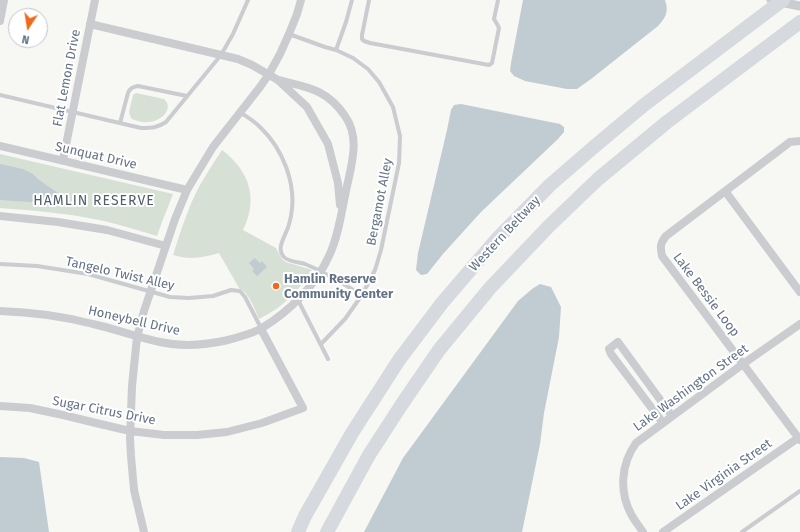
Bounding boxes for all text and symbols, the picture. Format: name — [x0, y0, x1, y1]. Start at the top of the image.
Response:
north arrow — [8, 8, 48, 48]
street label: Flat Lemon Drive — [50, 28, 84, 128]
text: N — [21, 32, 31, 46]
street label: Sunquat Drive — [54, 139, 138, 173]
street label: Bergamot Alley — [364, 157, 396, 247]
district label: HAMLIN RESERVE — [33, 193, 155, 209]
street label: Western Beltway — [466, 193, 544, 275]
street label: Lake Bessie Loop — [669, 250, 743, 340]
street label: Tangelo Twist Alley — [64, 254, 176, 294]
place label: Hamlin Reserve Community Center — [284, 271, 393, 302]
marker: Hamlin Reserve Community Center — [271, 281, 281, 291]
street label: Honeybell Drive — [87, 303, 181, 339]
street label: Lake Washington Street — [631, 341, 751, 435]
street label: Sugar Citrus Drive — [51, 393, 157, 429]
street label: Lake Virginia Street — [673, 436, 775, 514]

